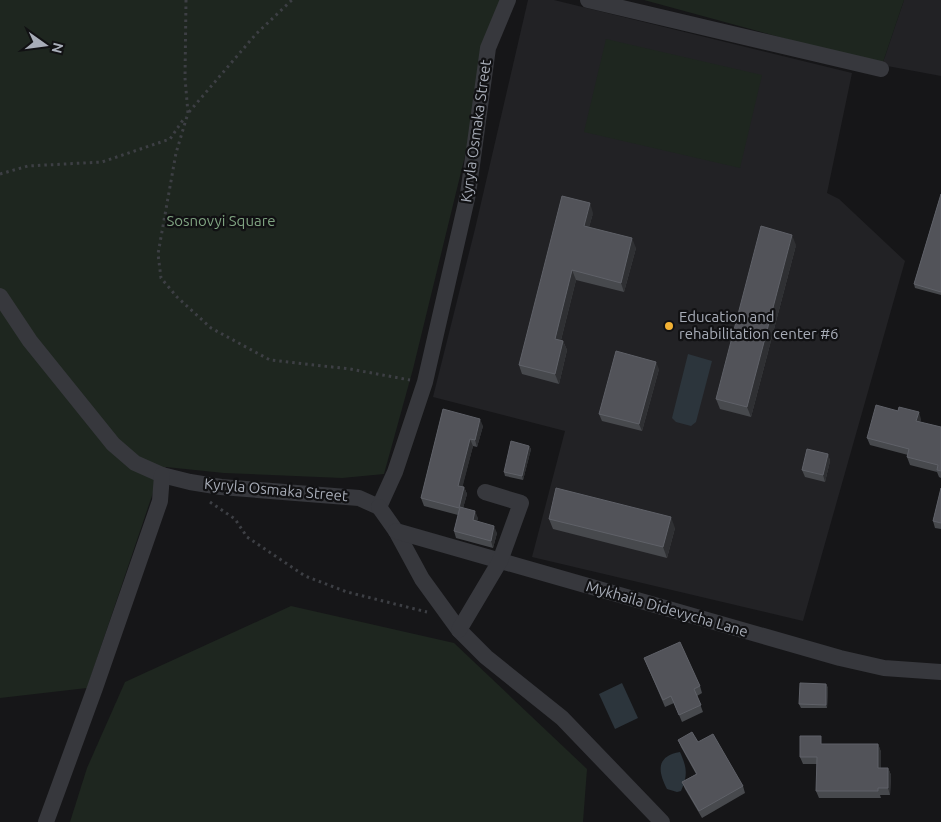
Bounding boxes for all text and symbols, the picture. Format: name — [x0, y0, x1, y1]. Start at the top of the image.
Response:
north arrow — [20, 20, 70, 70]
text: N — [49, 41, 67, 55]
street label: Kyryla Osmaka Street — [457, 58, 494, 203]
park label: Sosnovyi Square — [166, 212, 276, 229]
place label: Education and rehabilitation center #6 — [679, 308, 838, 342]
marker: Education and rehabilitation center #6 — [663, 320, 675, 332]
street label: Kyryla Osmaka Street — [204, 475, 349, 504]
street label: Mykhaila Didevycha Lane — [584, 577, 750, 640]

